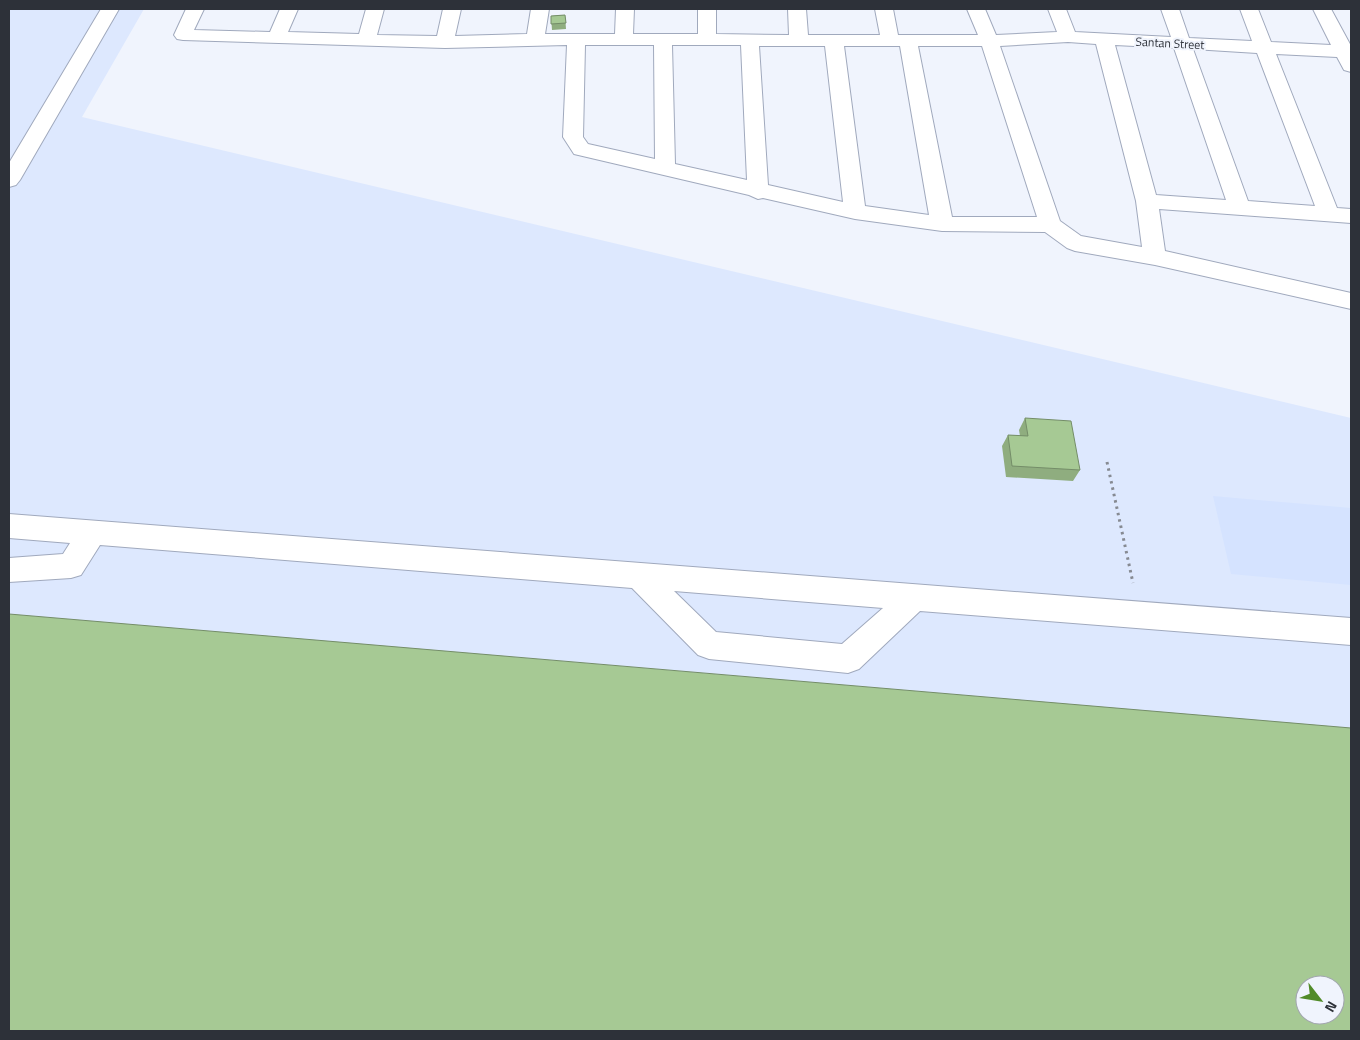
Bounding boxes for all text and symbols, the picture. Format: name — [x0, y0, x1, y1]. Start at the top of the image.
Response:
street label: Santan Street — [1135, 32, 1206, 54]
north arrow — [1295, 975, 1345, 1025]
text: N — [1320, 997, 1343, 1017]

